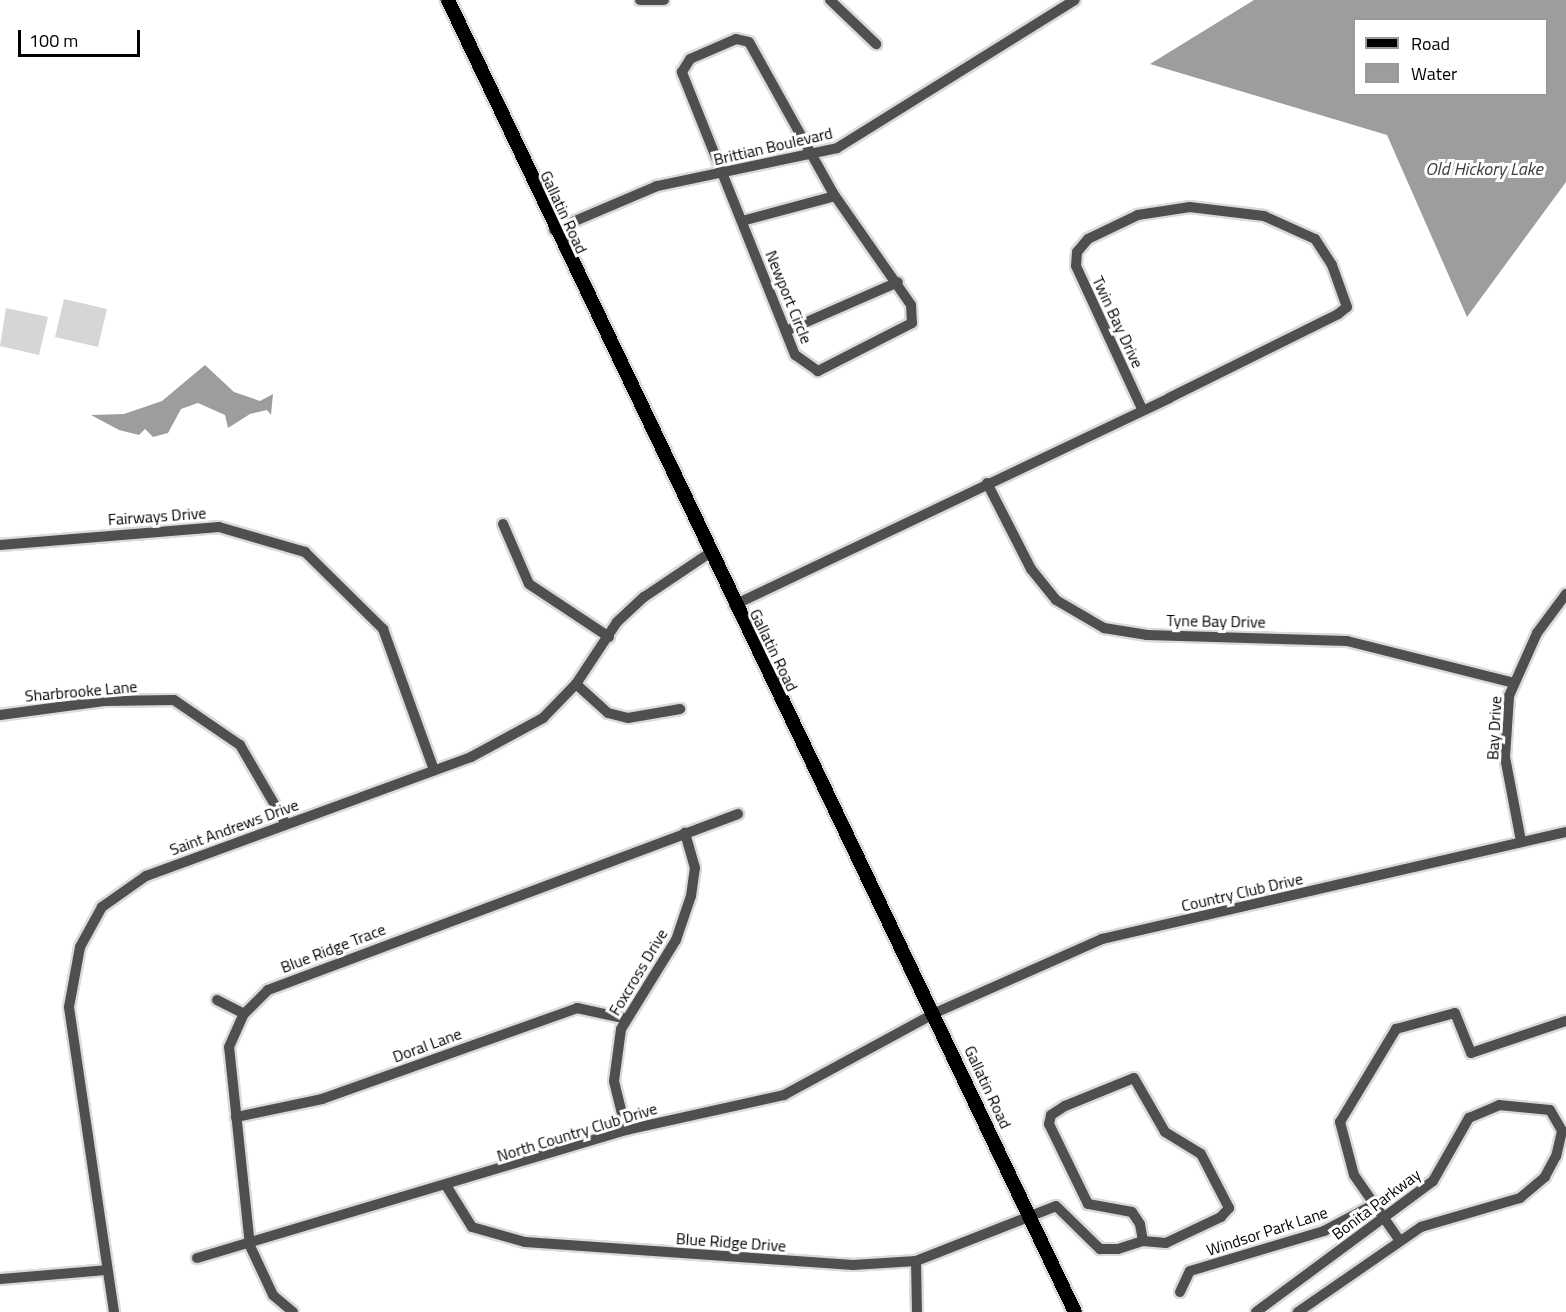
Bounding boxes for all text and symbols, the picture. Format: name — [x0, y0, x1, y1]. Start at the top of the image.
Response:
scale bar — [21, 18, 142, 56]
legend — [1353, 18, 1548, 96]
text: 100 m — [29, 27, 78, 54]
text: Road — [1411, 30, 1450, 57]
text: Water — [1411, 60, 1457, 87]
street label: Brittian Boulevard — [712, 123, 834, 169]
water label: Old Hickory Lake — [1425, 158, 1543, 180]
street label: Gallatin Road — [536, 168, 592, 256]
street label: Newport Circle — [762, 248, 816, 346]
street label: Twin Bay Drive — [1088, 273, 1148, 371]
street label: Fairways Drive — [107, 503, 207, 529]
street label: Gallatin Road — [746, 606, 802, 694]
street label: Tyne Bay Drive — [1166, 611, 1266, 631]
street label: Sharbrooke Lane — [24, 677, 138, 705]
street label: Bay Drive — [1483, 696, 1505, 760]
street label: Saint Andrews Drive — [167, 795, 301, 859]
street label: Country Club Drive — [1179, 869, 1305, 915]
street label: Blue Ridge Trace — [278, 919, 388, 977]
street label: Foxcross Drive — [605, 925, 671, 1019]
street label: Doral Lane — [390, 1024, 464, 1066]
street label: Gallatin Road — [960, 1043, 1016, 1131]
street label: North Country Club Drive — [494, 1098, 660, 1166]
street label: Bonita Parkway — [1328, 1164, 1424, 1244]
street label: Windsor Park Lane — [1204, 1202, 1330, 1260]
street label: Blue Ridge Drive — [675, 1229, 787, 1255]

